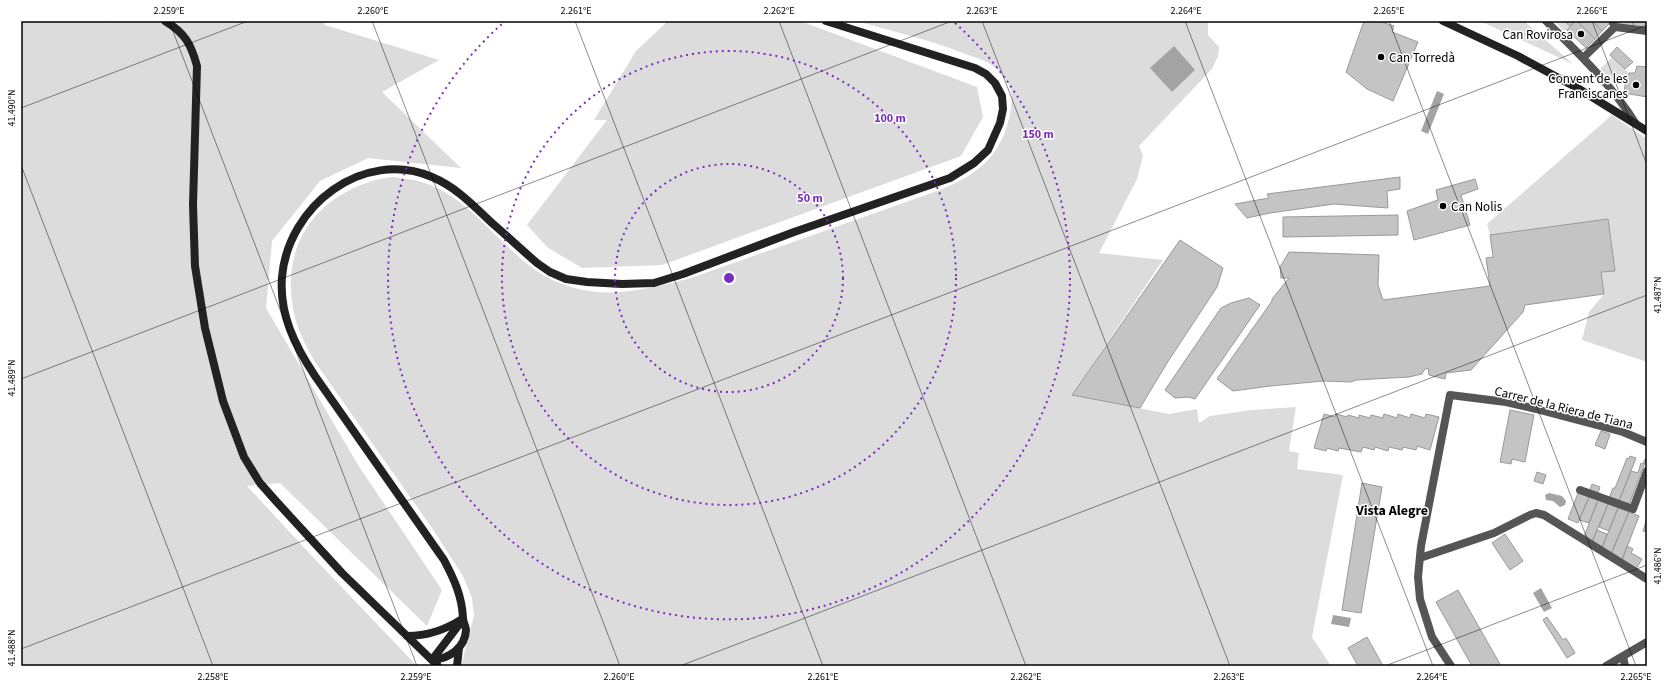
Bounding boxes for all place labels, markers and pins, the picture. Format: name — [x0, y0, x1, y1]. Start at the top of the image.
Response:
place label: Can Rovirosa — [1502, 26, 1573, 44]
marker: Can Rovirosa — [1576, 29, 1586, 39]
place label: Can Torredà — [1389, 49, 1455, 67]
marker: Can Torredà — [1376, 52, 1386, 62]
place label: Convent de les Franciscanes — [1548, 70, 1629, 103]
marker: Convent de les Franciscanes — [1631, 80, 1641, 90]
place label: Can Nolis — [1451, 198, 1503, 216]
marker: Can Nolis — [1438, 201, 1448, 211]
centre of rings — [722, 271, 736, 285]

